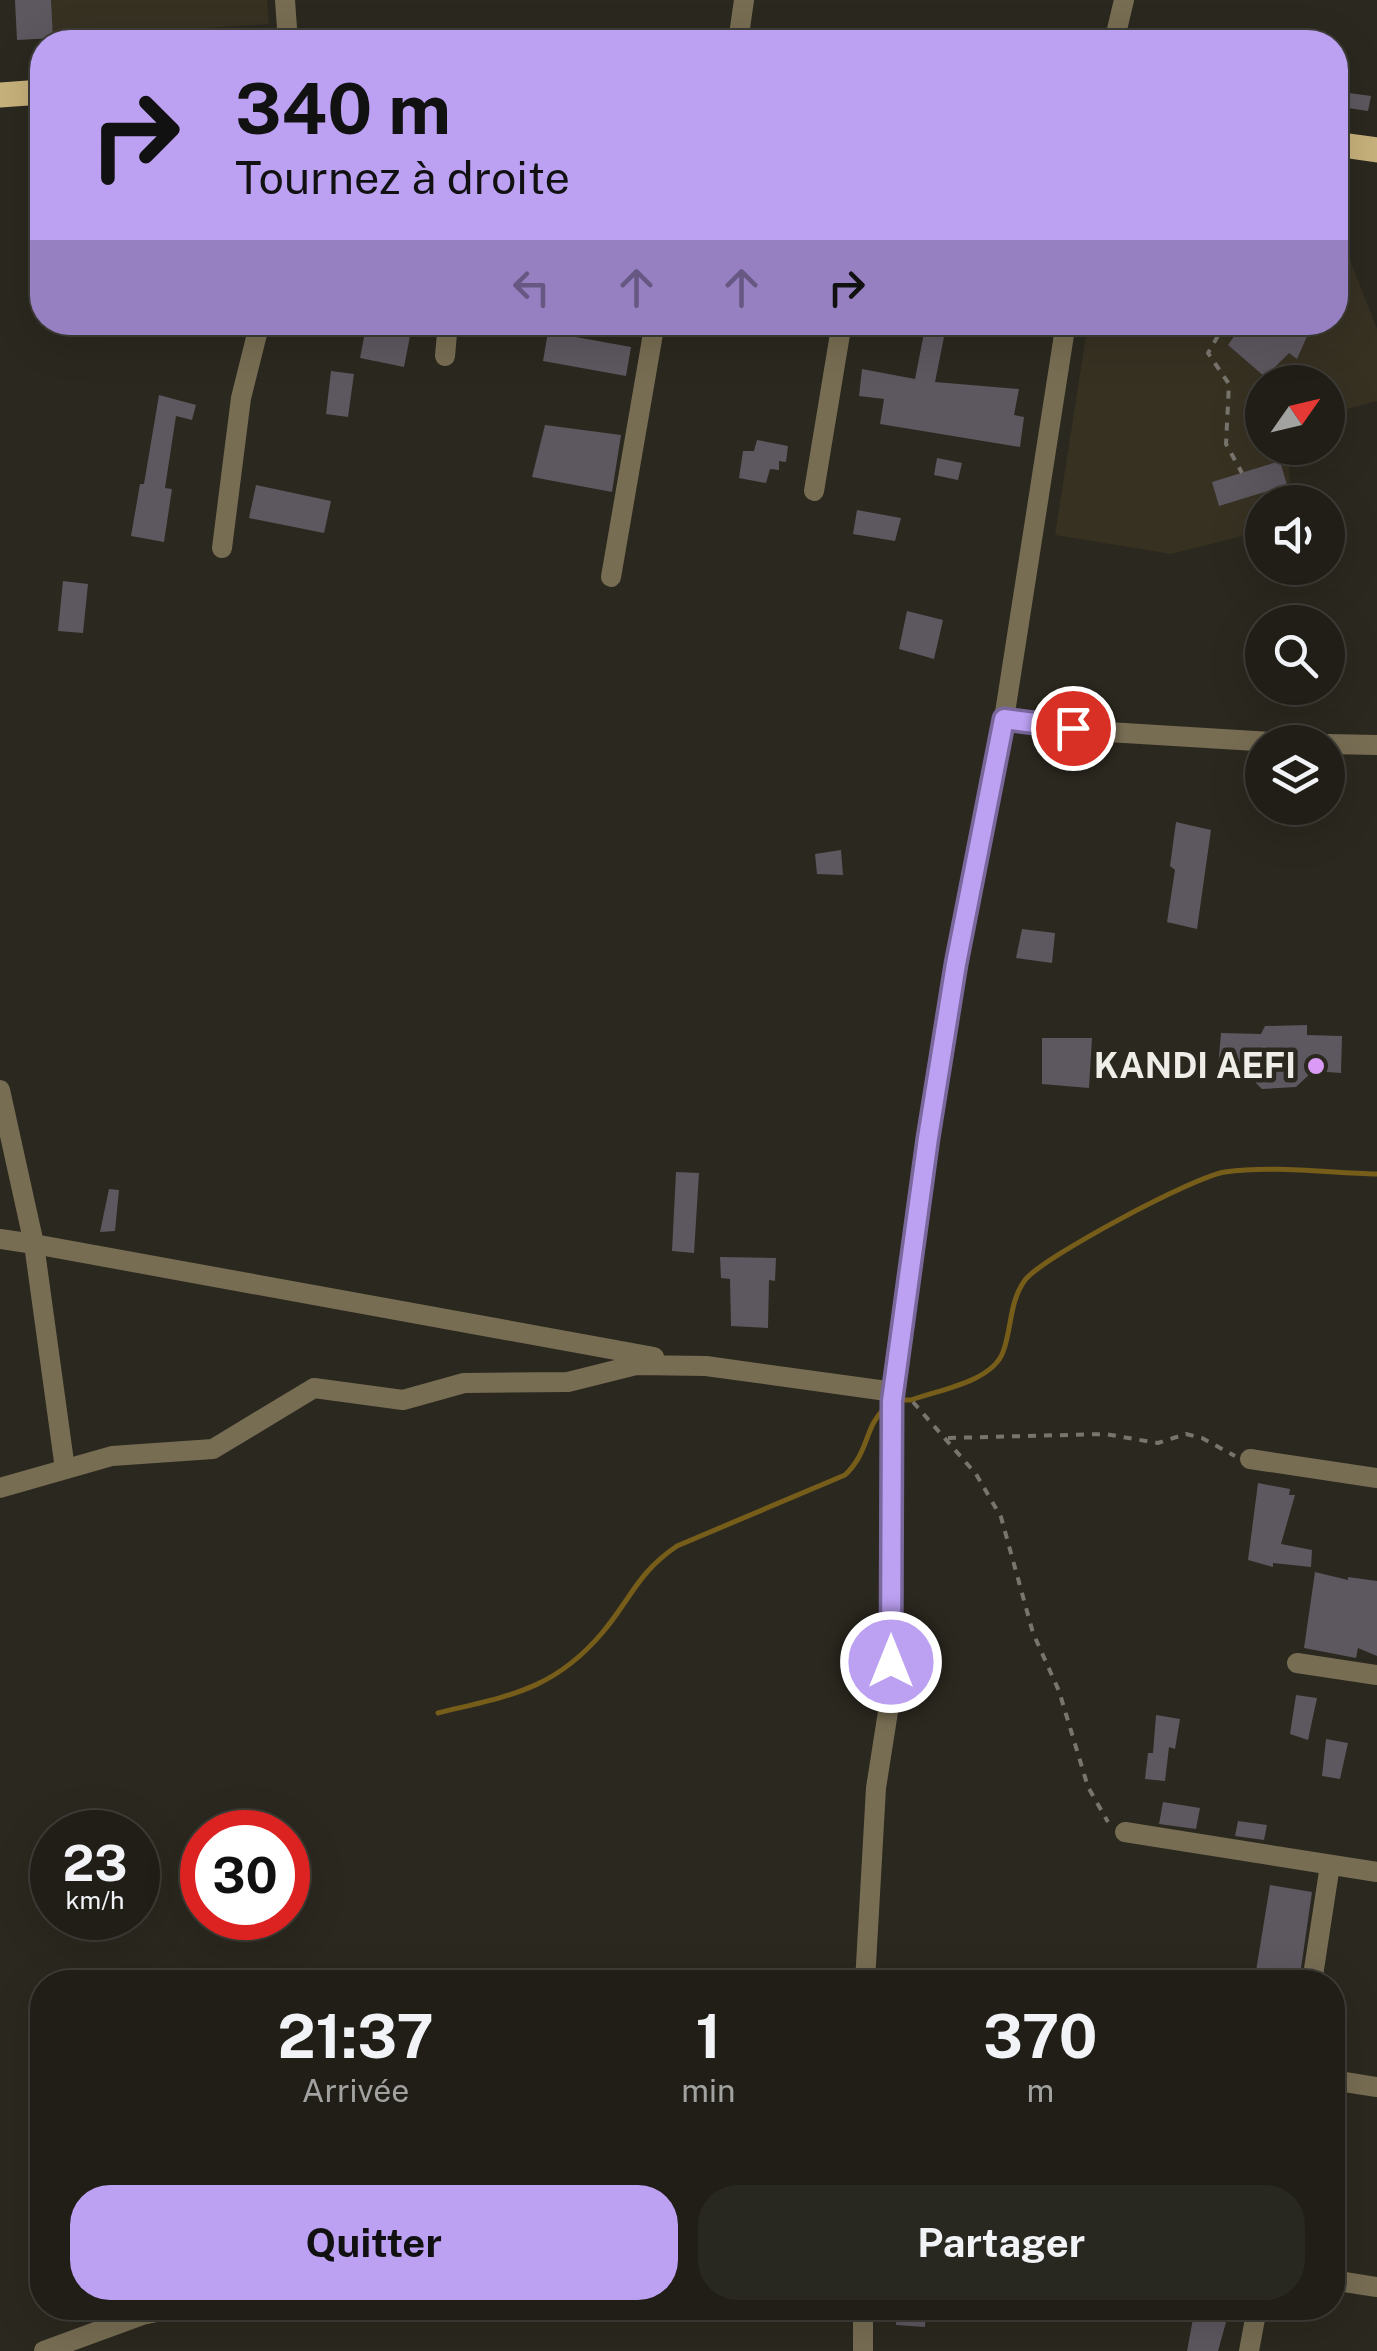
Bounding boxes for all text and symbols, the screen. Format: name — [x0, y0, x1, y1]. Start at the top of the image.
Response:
text: 340 m — [235, 67, 451, 150]
icon: right — [70, 70, 200, 200]
text: Tournez à droite — [235, 151, 570, 204]
icon: left — [504, 260, 559, 315]
icon: ahead — [609, 260, 664, 315]
icon: ahead — [714, 260, 769, 315]
icon: right — [819, 260, 874, 315]
north arrow — [1245, 365, 1345, 465]
map controls — [1245, 365, 1345, 825]
button: sound — [1245, 485, 1345, 585]
button: search — [1245, 605, 1345, 705]
pin — [1031, 686, 1116, 771]
icon: arrive — [1046, 701, 1101, 756]
button: layers — [1245, 725, 1345, 825]
place label: KANDI AEFI — [1094, 1045, 1296, 1086]
marker: KANDI AEFI — [1305, 1055, 1327, 1077]
position arrow — [839, 1610, 943, 1714]
speed limit sign: 30 — [180, 1810, 310, 1940]
text: 23 — [62, 1833, 128, 1892]
text: km/h — [66, 1885, 124, 1915]
text: 21:37 — [277, 2001, 434, 2072]
text: 1 — [696, 2001, 721, 2072]
text: 370 — [983, 2001, 1098, 2072]
text: Arrivée — [302, 2072, 410, 2109]
text: min — [681, 2072, 736, 2109]
text: m — [1026, 2072, 1054, 2109]
button: Quitter — [70, 2185, 678, 2300]
button: Partager — [698, 2185, 1305, 2300]

